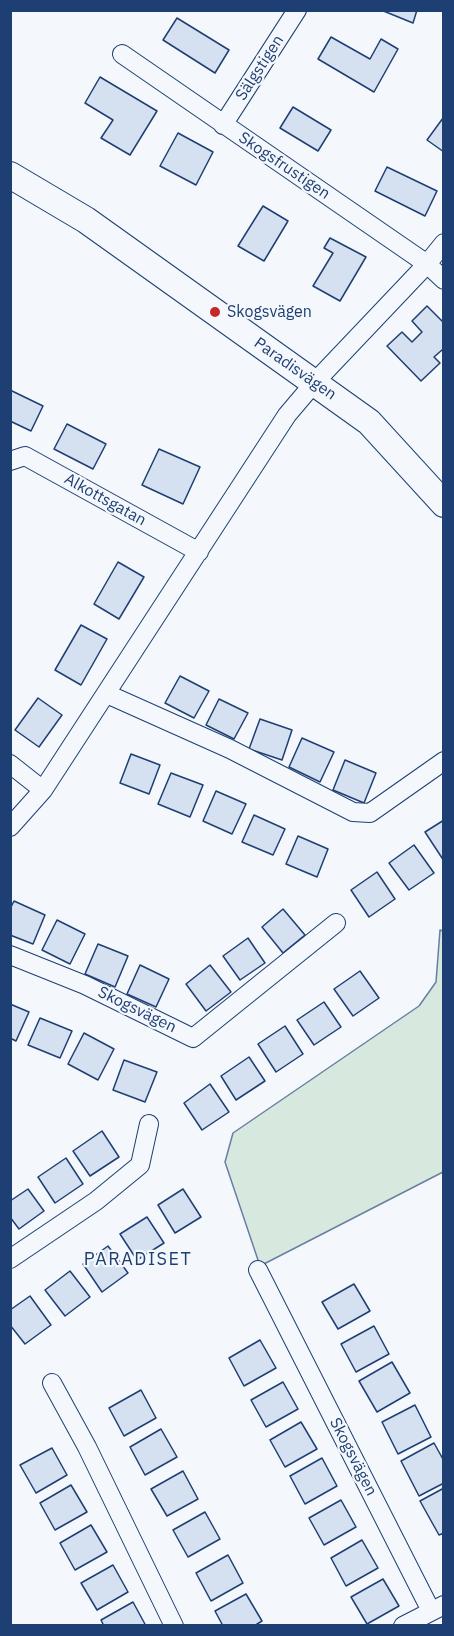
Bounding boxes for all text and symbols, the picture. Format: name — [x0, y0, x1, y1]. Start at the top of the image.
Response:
street label: Sälgstigen — [232, 32, 288, 104]
street label: Skogsfrustigen — [235, 128, 333, 204]
place label: Skogsvägen — [227, 302, 312, 322]
marker: Skogsvägen — [208, 305, 222, 319]
street label: Paradisvägen — [250, 334, 340, 404]
street label: Alkottsgatan — [61, 470, 149, 530]
street label: Skogsvägen — [95, 983, 179, 1037]
district label: PARADISET — [84, 1249, 192, 1271]
street label: Skogsvägen — [325, 1415, 381, 1499]

